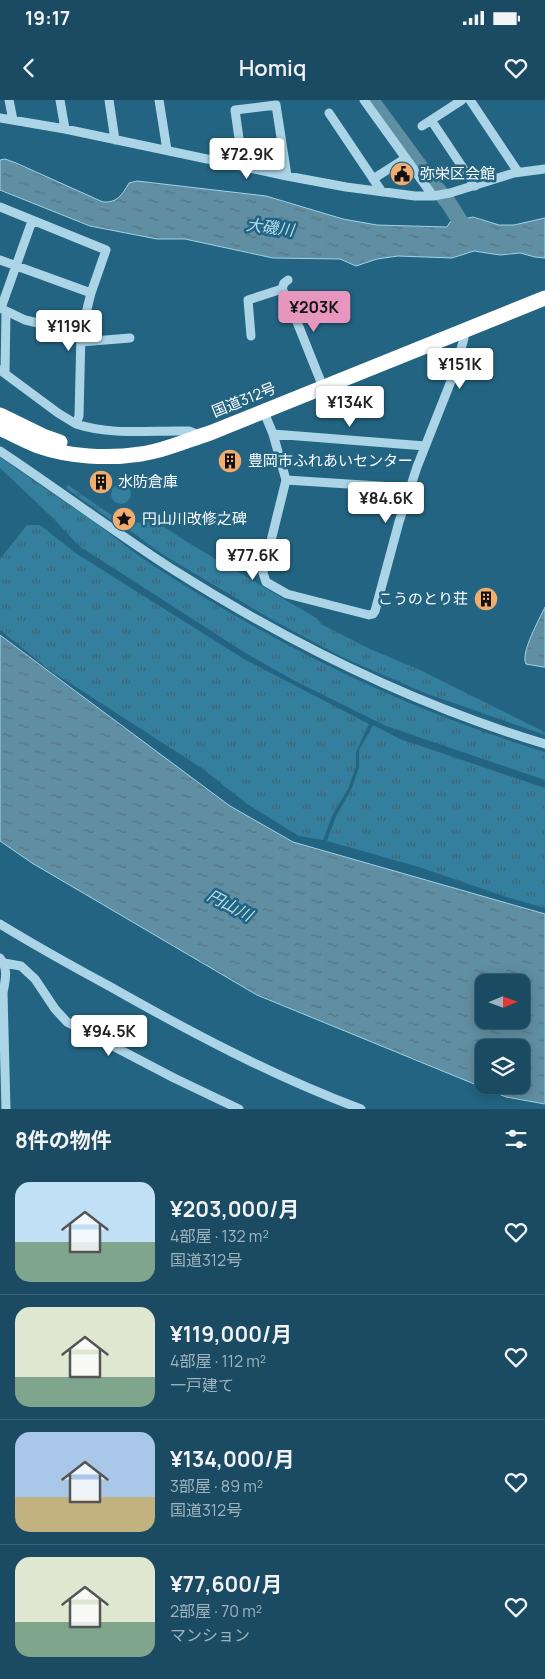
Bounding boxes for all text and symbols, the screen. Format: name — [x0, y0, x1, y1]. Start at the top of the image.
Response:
text: 19:17 — [25, 5, 70, 31]
text: Homiq — [239, 53, 306, 83]
icon: back — [15, 54, 43, 82]
icon: heart — [502, 54, 530, 82]
pin: ¥72.9K — [206, 138, 288, 180]
text: ¥72.9K — [221, 143, 274, 165]
public building icon: 弥栄区会館 — [389, 161, 415, 187]
place label: 弥栄区会館 — [420, 163, 495, 184]
water label: 大磯川 — [245, 213, 297, 241]
pin: ¥203K — [279, 290, 349, 333]
text: ¥203K — [289, 296, 339, 318]
pin: ¥119K — [34, 310, 104, 352]
text: ¥119K — [47, 315, 91, 337]
pin: ¥151K — [425, 348, 495, 390]
text: ¥151K — [438, 353, 482, 375]
street label: 国道312号 — [208, 377, 279, 422]
pin: ¥134K — [315, 386, 385, 428]
text: ¥134K — [327, 391, 373, 413]
building icon: 豊岡市ふれあいセンター — [217, 448, 243, 474]
place label: 豊岡市ふれあいセンター — [248, 450, 413, 471]
building icon: 水防倉庫 — [88, 469, 114, 495]
place label: 水防倉庫 — [118, 471, 178, 492]
pin: ¥84.6K — [345, 482, 427, 524]
text: ¥84.6K — [359, 487, 413, 509]
place icon: 円山川改修之碑 — [111, 506, 137, 532]
place label: 円山川改修之碑 — [142, 508, 247, 529]
pin: ¥77.6K — [212, 538, 294, 581]
text: ¥77.6K — [227, 544, 279, 566]
building icon: こうのとり荘 — [473, 586, 499, 612]
place label: こうのとり荘 — [378, 588, 468, 609]
water label: 円山川 — [204, 884, 258, 927]
north arrow — [475, 974, 530, 1029]
map controls — [475, 974, 530, 1094]
pin: ¥94.5K — [68, 1014, 150, 1057]
text: ¥94.5K — [82, 1020, 136, 1042]
button: layers — [475, 1039, 530, 1094]
icon: filters — [502, 1125, 530, 1153]
text: 8件の物件 — [15, 1126, 112, 1154]
text: ¥203,000/月 — [170, 1195, 299, 1223]
icon: home — [55, 1202, 115, 1262]
icon: heart — [502, 1218, 530, 1246]
text: 4部屋 · 132 m² — [170, 1225, 269, 1247]
text: 国道312号 — [170, 1249, 242, 1271]
text: ¥119,000/月 — [170, 1320, 292, 1348]
icon: home — [55, 1327, 115, 1387]
icon: heart — [502, 1343, 530, 1371]
text: 4部屋 · 112 m² — [170, 1350, 266, 1372]
text: 一戸建て — [170, 1374, 234, 1396]
text: ¥134,000/月 — [170, 1445, 295, 1473]
icon: home — [55, 1452, 115, 1512]
icon: heart — [502, 1468, 530, 1496]
text: 3部屋 · 89 m² — [170, 1475, 263, 1497]
text: 国道312号 — [170, 1499, 242, 1521]
text: ¥77,600/月 — [170, 1570, 282, 1598]
icon: home — [55, 1577, 115, 1637]
icon: heart — [502, 1593, 530, 1621]
text: 2部屋 · 70 m² — [170, 1600, 262, 1622]
text: マンション — [170, 1624, 250, 1646]

